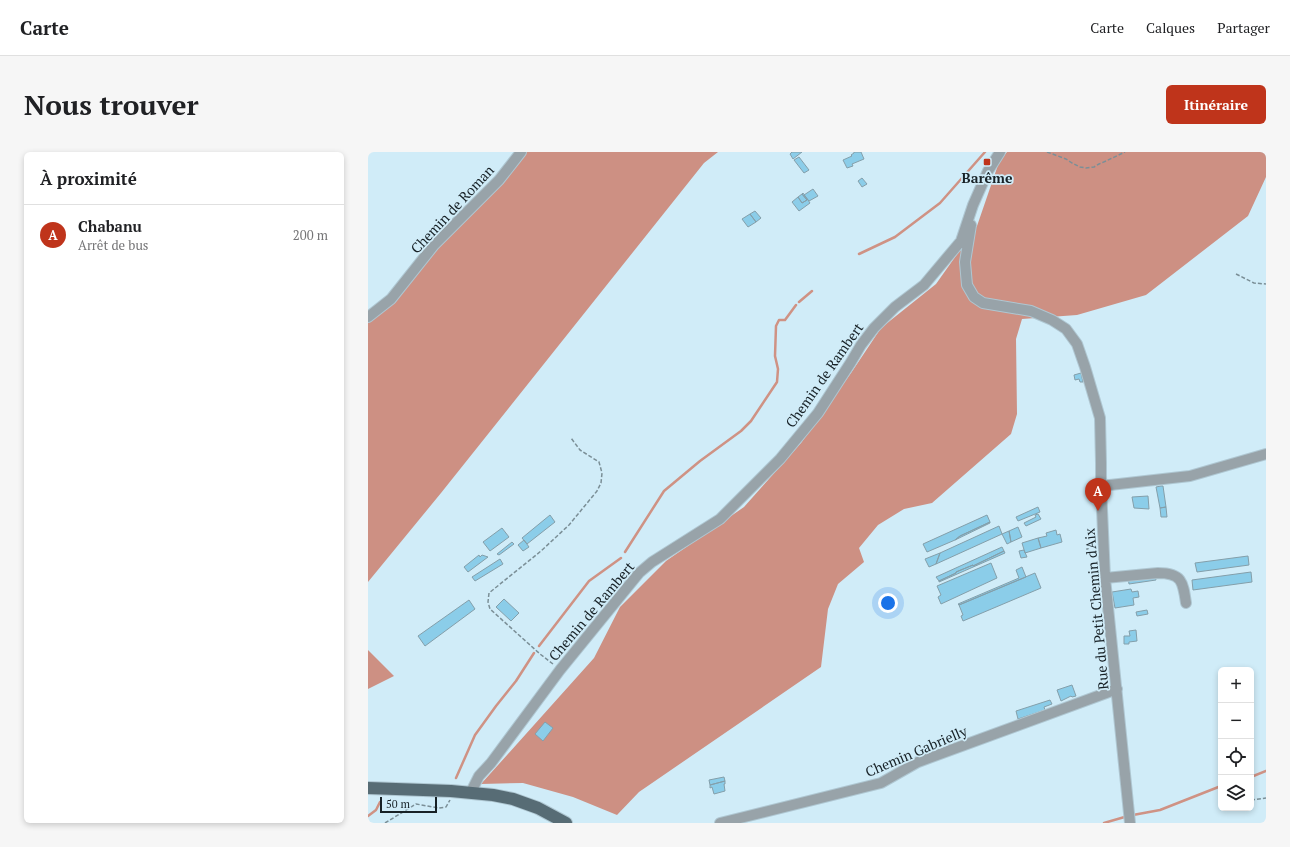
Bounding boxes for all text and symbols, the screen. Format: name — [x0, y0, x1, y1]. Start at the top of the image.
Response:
text: Carte — [20, 15, 69, 40]
text: Carte — [1090, 18, 1124, 37]
text: Calques — [1146, 18, 1195, 37]
text: Partager — [1217, 18, 1270, 37]
button: Itinéraire — [1166, 85, 1266, 124]
text: Nous trouver — [24, 86, 199, 123]
marker: Barême — [982, 157, 992, 167]
street label: Chemin de Roman — [406, 160, 498, 257]
text: À proximité — [40, 167, 137, 190]
place label: Barême — [962, 168, 1013, 187]
text: Chabanu — [78, 216, 142, 236]
text: A — [48, 226, 58, 244]
text: 200 m — [293, 226, 328, 244]
text: Arrêt de bus — [78, 236, 148, 254]
street label: Chemin de Rambert — [781, 318, 868, 431]
pin: A — [1085, 478, 1111, 511]
street label: Rue du Petit Chemin d'Aix — [1079, 527, 1113, 691]
street label: Chemin de Rambert — [544, 557, 639, 665]
your location — [878, 593, 898, 613]
map controls — [1218, 667, 1254, 811]
button: + — [1218, 667, 1254, 703]
button: − — [1218, 703, 1254, 739]
street label: Chemin Gabrielly — [862, 721, 971, 781]
button: locate — [1218, 739, 1254, 775]
button: layers — [1218, 775, 1254, 811]
scale bar — [380, 795, 437, 814]
text: 50 m — [386, 797, 410, 811]

